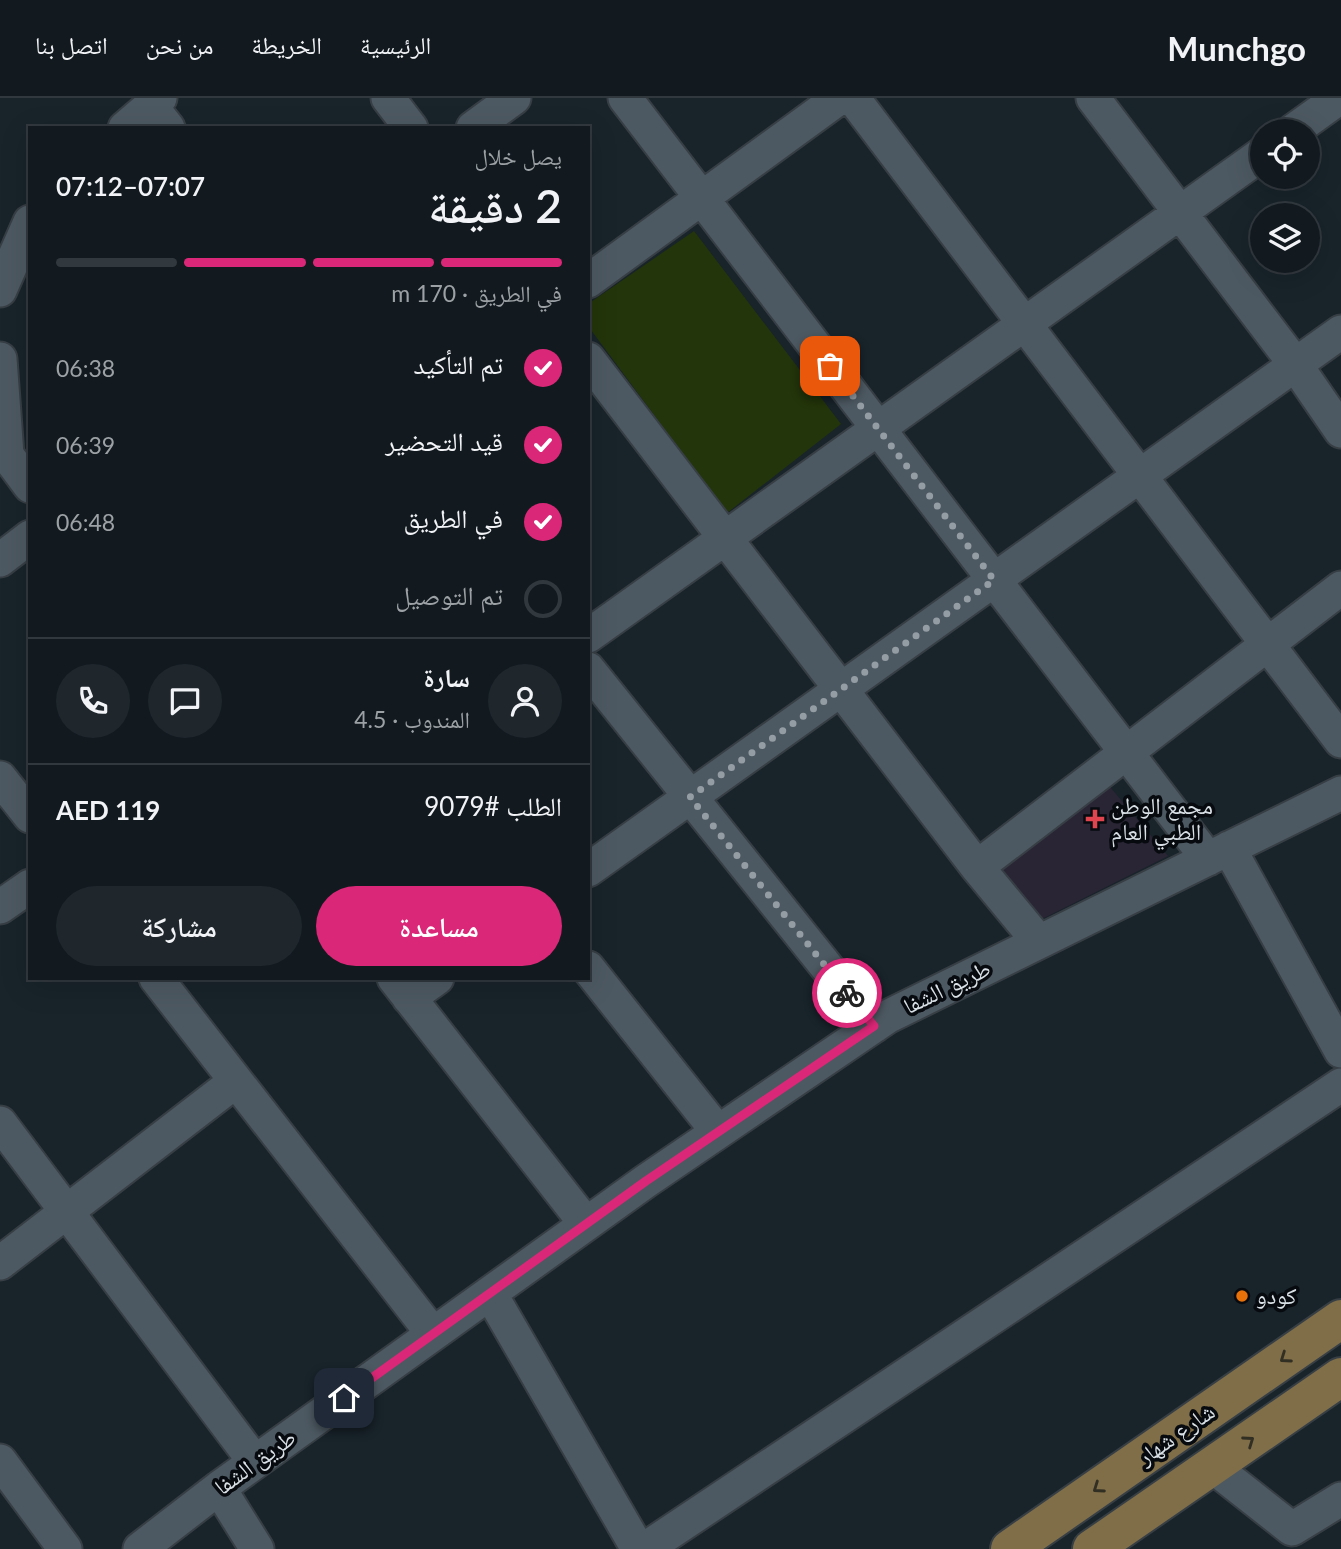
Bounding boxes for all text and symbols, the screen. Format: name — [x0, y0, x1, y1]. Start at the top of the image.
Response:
text: Munchgo — [1167, 28, 1306, 68]
text: اتصل بنا — [35, 30, 108, 59]
text: من نحن — [146, 30, 213, 59]
text: الخريطة — [251, 30, 322, 59]
text: الرئيسية — [360, 30, 431, 59]
map controls — [1250, 119, 1320, 273]
button: locate — [1250, 119, 1320, 189]
text: يصل خلال — [474, 142, 562, 170]
text: 07:07–07:12 — [56, 170, 205, 202]
text: 2 دقيقة — [428, 178, 562, 233]
button: layers — [1250, 203, 1320, 273]
text: في الطريق · 170 m — [391, 279, 562, 307]
pin — [800, 336, 860, 396]
icon: bag — [811, 347, 849, 385]
text: تم التأكيد — [414, 348, 503, 380]
icon: check — [524, 349, 562, 387]
text: 06:38 — [56, 354, 115, 382]
text: قيد التحضير — [385, 425, 503, 457]
icon: check — [524, 426, 562, 464]
text: 06:39 — [56, 431, 115, 459]
text: في الطريق — [403, 502, 503, 534]
icon: check — [524, 503, 562, 541]
text: 06:48 — [56, 508, 115, 536]
text: تم التوصيل — [395, 579, 503, 611]
text: سارة — [423, 661, 470, 693]
button: phone — [56, 664, 130, 738]
button: chat — [148, 664, 222, 738]
button: person — [488, 664, 562, 738]
text: المندوب · 4.5 — [354, 705, 470, 733]
text: الطلب #9079 — [424, 790, 562, 822]
place label: مجمع الوطن الطبي العام — [1111, 791, 1213, 851]
text: AED 119 — [56, 794, 160, 826]
marker: مجمع الوطن الطبي العام — [1085, 809, 1105, 829]
button: مشاركة — [56, 886, 302, 966]
button: مساعدة — [316, 886, 562, 966]
street label: طريق الشفا — [898, 953, 995, 1020]
courier — [812, 958, 882, 1028]
icon: bike — [828, 974, 866, 1012]
place label: كودو — [1256, 1281, 1297, 1309]
marker: كودو — [1234, 1288, 1250, 1304]
one-way arrow — [1280, 1350, 1293, 1362]
pin — [314, 1368, 374, 1428]
icon: home — [325, 1379, 363, 1417]
street label: شارع شهار — [1130, 1396, 1221, 1472]
street label: طريق الشفا — [208, 1422, 301, 1501]
one-way arrow — [1241, 1437, 1254, 1449]
one-way arrow — [1093, 1480, 1106, 1492]

